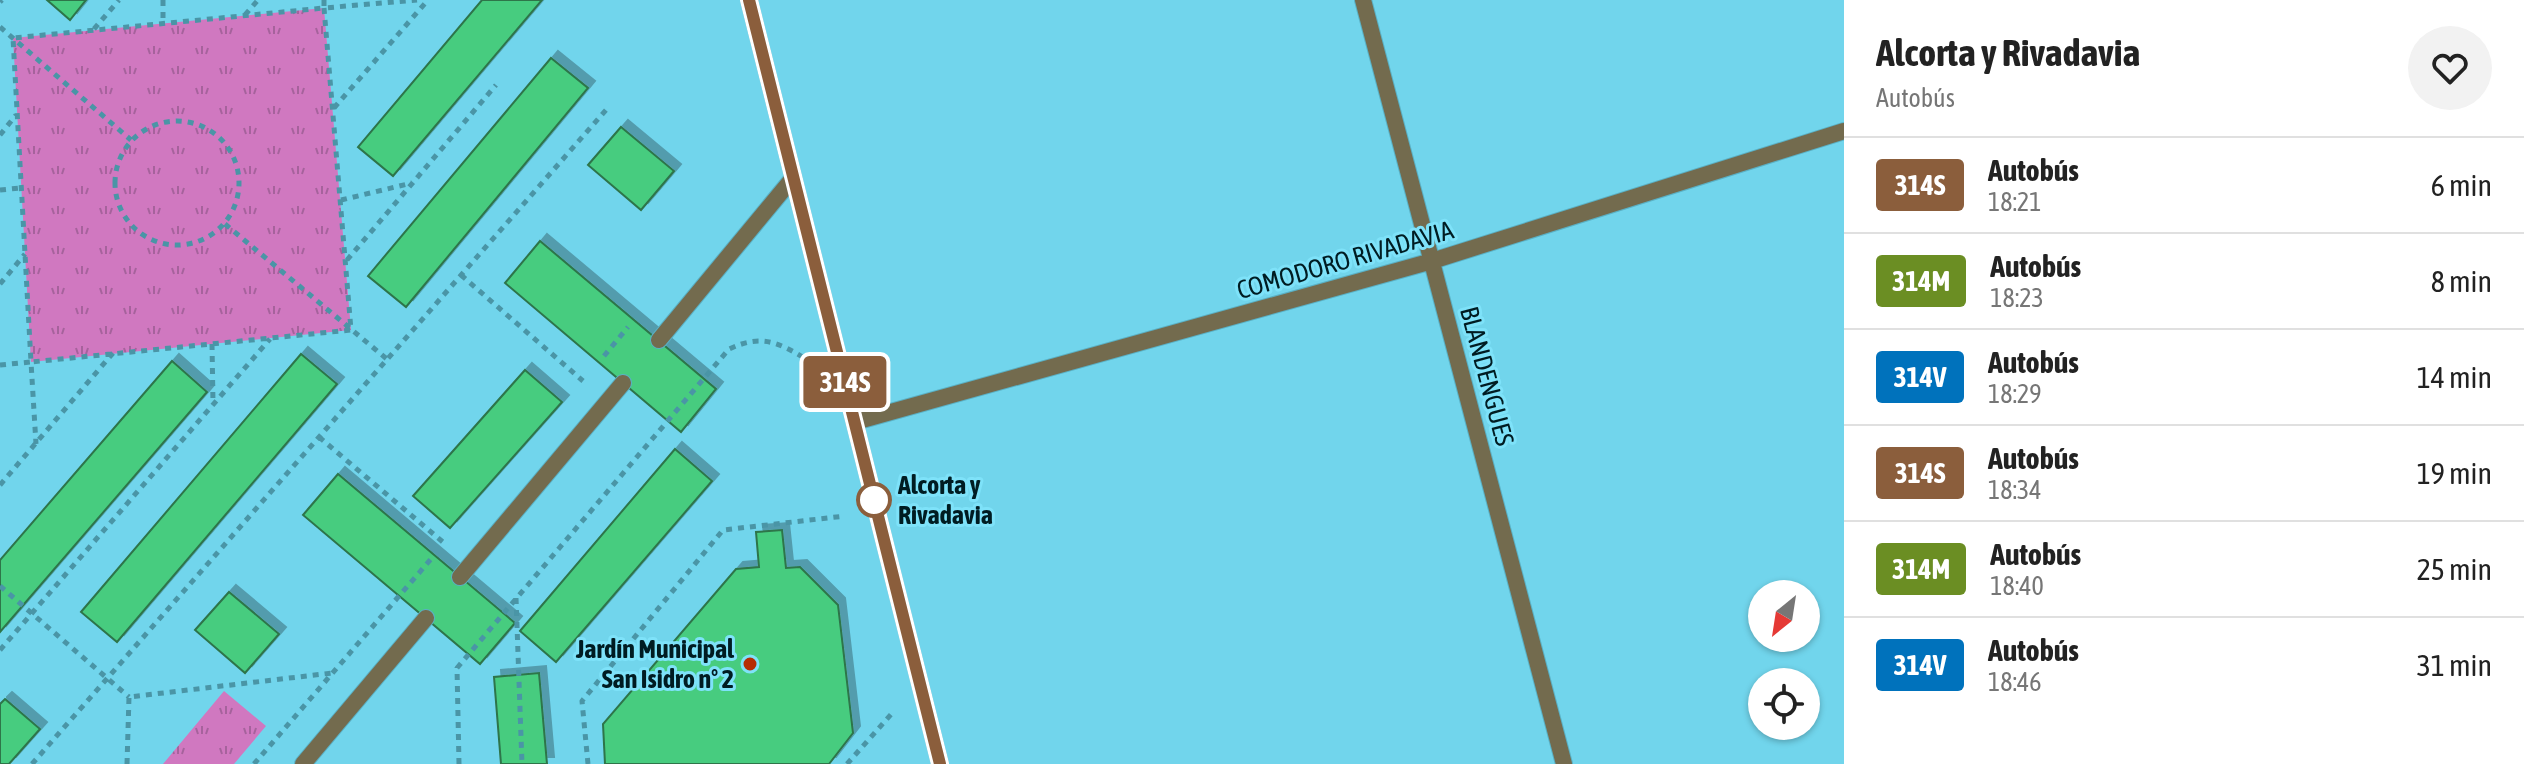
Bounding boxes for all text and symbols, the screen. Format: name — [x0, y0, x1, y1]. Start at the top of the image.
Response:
button: heart — [2408, 26, 2492, 110]
text: Alcorta y Rivadavia — [1876, 31, 2140, 74]
text: Autobús — [1876, 83, 1955, 113]
text: Autobús — [1988, 153, 2079, 187]
text: 6 min — [2431, 168, 2492, 202]
text: 314S — [1894, 169, 1946, 201]
text: 18:21 — [1988, 187, 2042, 217]
street label: COMODORO RIVADAVIA — [1233, 215, 1457, 305]
text: Autobús — [1990, 249, 2081, 283]
text: 8 min — [2431, 264, 2492, 298]
text: 314M — [1892, 265, 1950, 297]
text: 18:23 — [1990, 283, 2044, 313]
street label: BLANDENGUES — [1454, 303, 1520, 449]
text: Autobús — [1988, 345, 2079, 379]
line badge: 314S — [789, 356, 901, 408]
text: 14 min — [2417, 360, 2492, 394]
text: 314V — [1893, 361, 1947, 393]
text: 314S — [819, 366, 871, 398]
text: 18:29 — [1988, 379, 2042, 409]
text: Autobús — [1988, 441, 2079, 475]
text: 19 min — [2417, 456, 2492, 490]
text: 314S — [1894, 457, 1946, 489]
place label: Alcorta y Rivadavia — [897, 470, 993, 530]
text: 18:34 — [1988, 475, 2042, 505]
marker: Alcorta y Rivadavia — [857, 483, 891, 517]
text: Autobús — [1990, 537, 2081, 571]
text: 25 min — [2417, 552, 2492, 586]
text: 314M — [1892, 553, 1950, 585]
text: 18:40 — [1990, 571, 2044, 601]
north arrow — [1748, 580, 1820, 652]
map controls — [1748, 580, 1820, 740]
text: Autobús — [1988, 633, 2079, 667]
place label: Jardín Municipal San Isidro n° 2 — [575, 634, 735, 694]
text: 31 min — [2417, 648, 2492, 682]
text: 314V — [1893, 649, 1947, 681]
marker: Jardín Municipal San Isidro n° 2 — [741, 655, 759, 673]
text: 18:46 — [1988, 667, 2042, 697]
button: locate — [1748, 668, 1820, 740]

